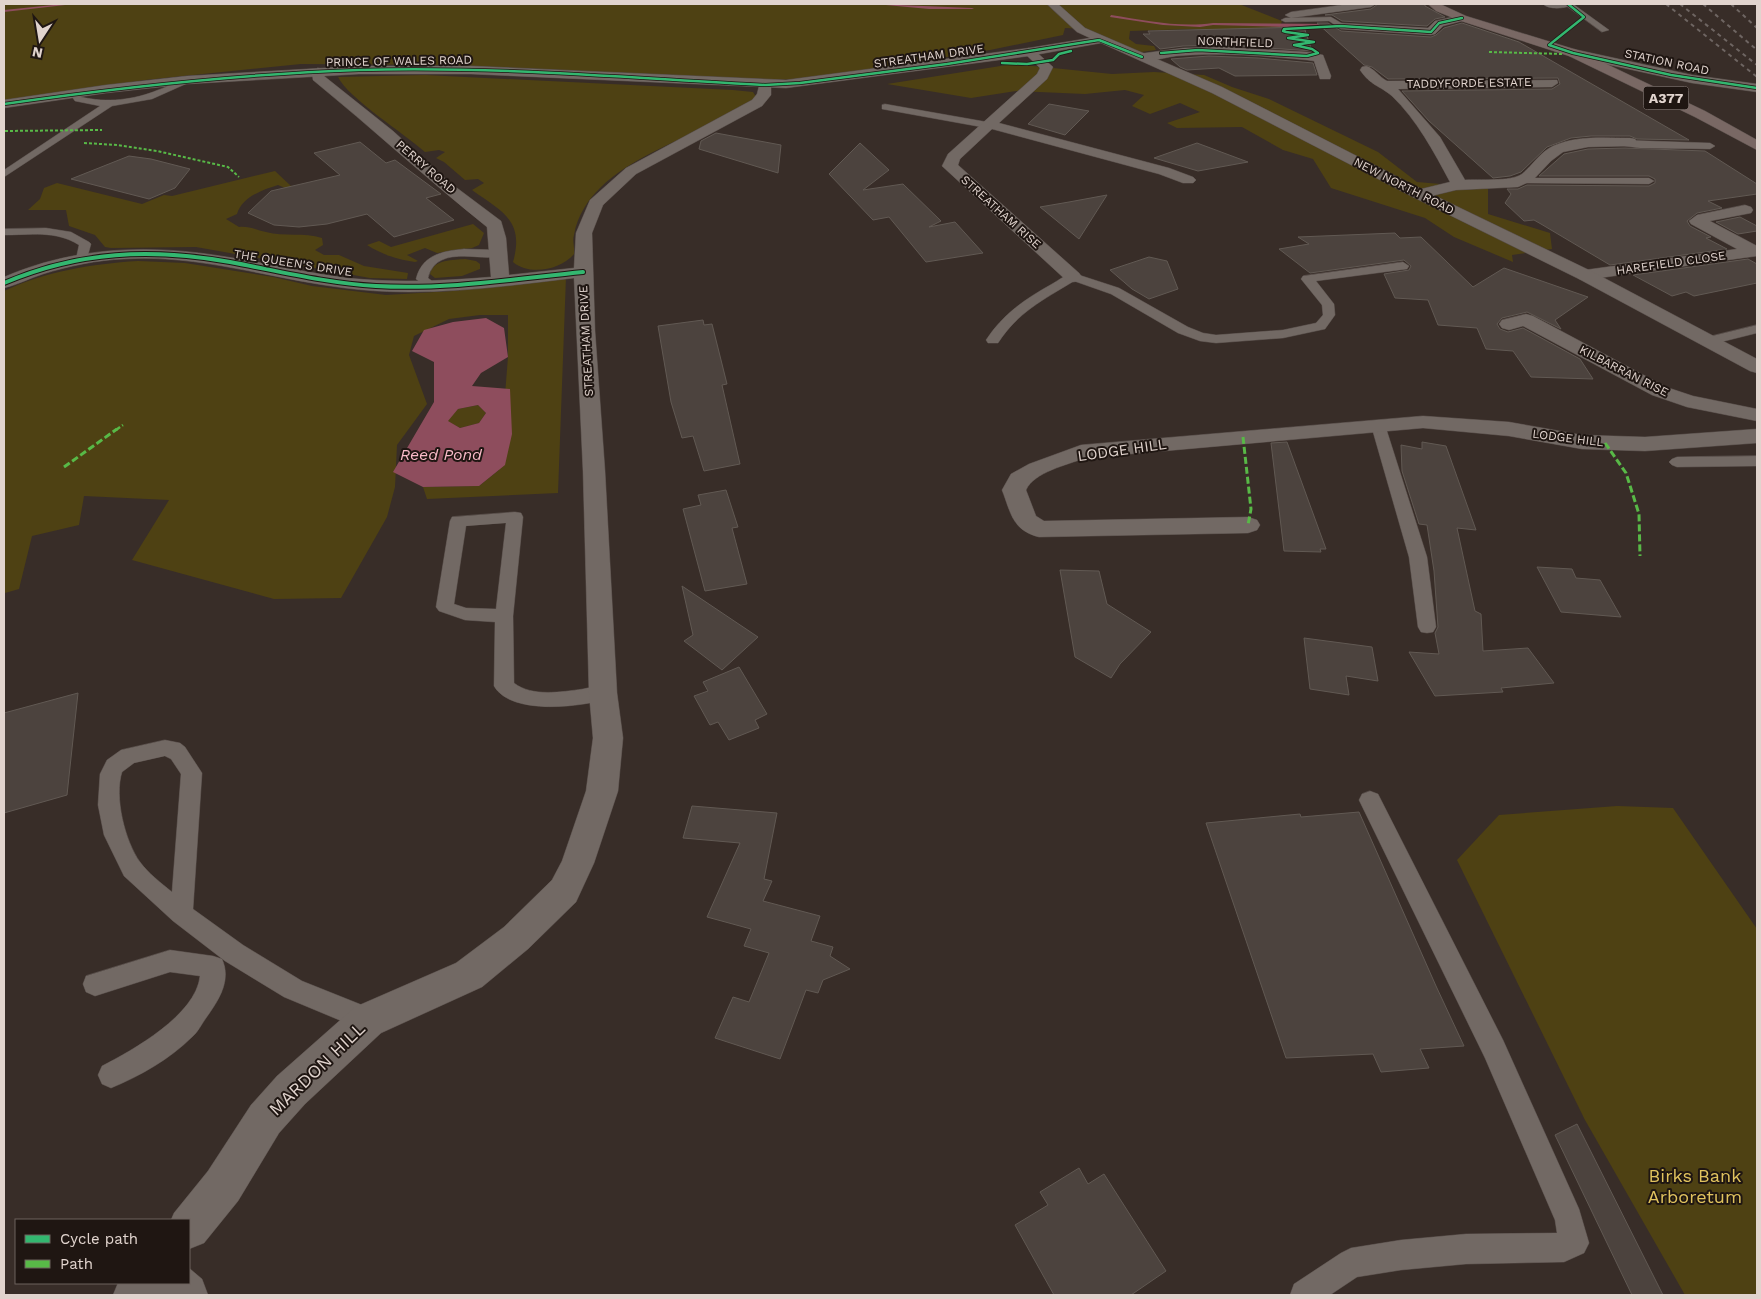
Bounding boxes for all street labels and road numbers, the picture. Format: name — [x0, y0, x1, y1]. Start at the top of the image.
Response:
street label: NORTHFIELD — [1197, 34, 1273, 50]
street label: STREATHAM DRIVE — [873, 41, 985, 71]
street label: STATION ROAD — [1623, 46, 1711, 78]
street label: PRINCE OF WALES ROAD — [326, 53, 472, 69]
street label: TADDYFORDE ESTATE — [1406, 75, 1532, 91]
road number: A377 — [1644, 86, 1688, 110]
street label: PERRY ROAD — [393, 137, 459, 197]
street label: NEW NORTH ROAD — [1352, 155, 1456, 217]
street label: STREATHAM RISE — [958, 173, 1044, 252]
street label: THE QUEEN'S DRIVE — [233, 247, 353, 279]
street label: HAREFIELD CLOSE — [1615, 248, 1727, 278]
street label: STREATHAM DRIVE — [576, 285, 596, 397]
street label: KILBARRAN RISE — [1577, 343, 1671, 400]
street label: LODGE HILL — [1532, 427, 1604, 449]
street label: LODGE HILL — [1076, 435, 1168, 465]
street label: MARDON HILL — [264, 1017, 369, 1120]

